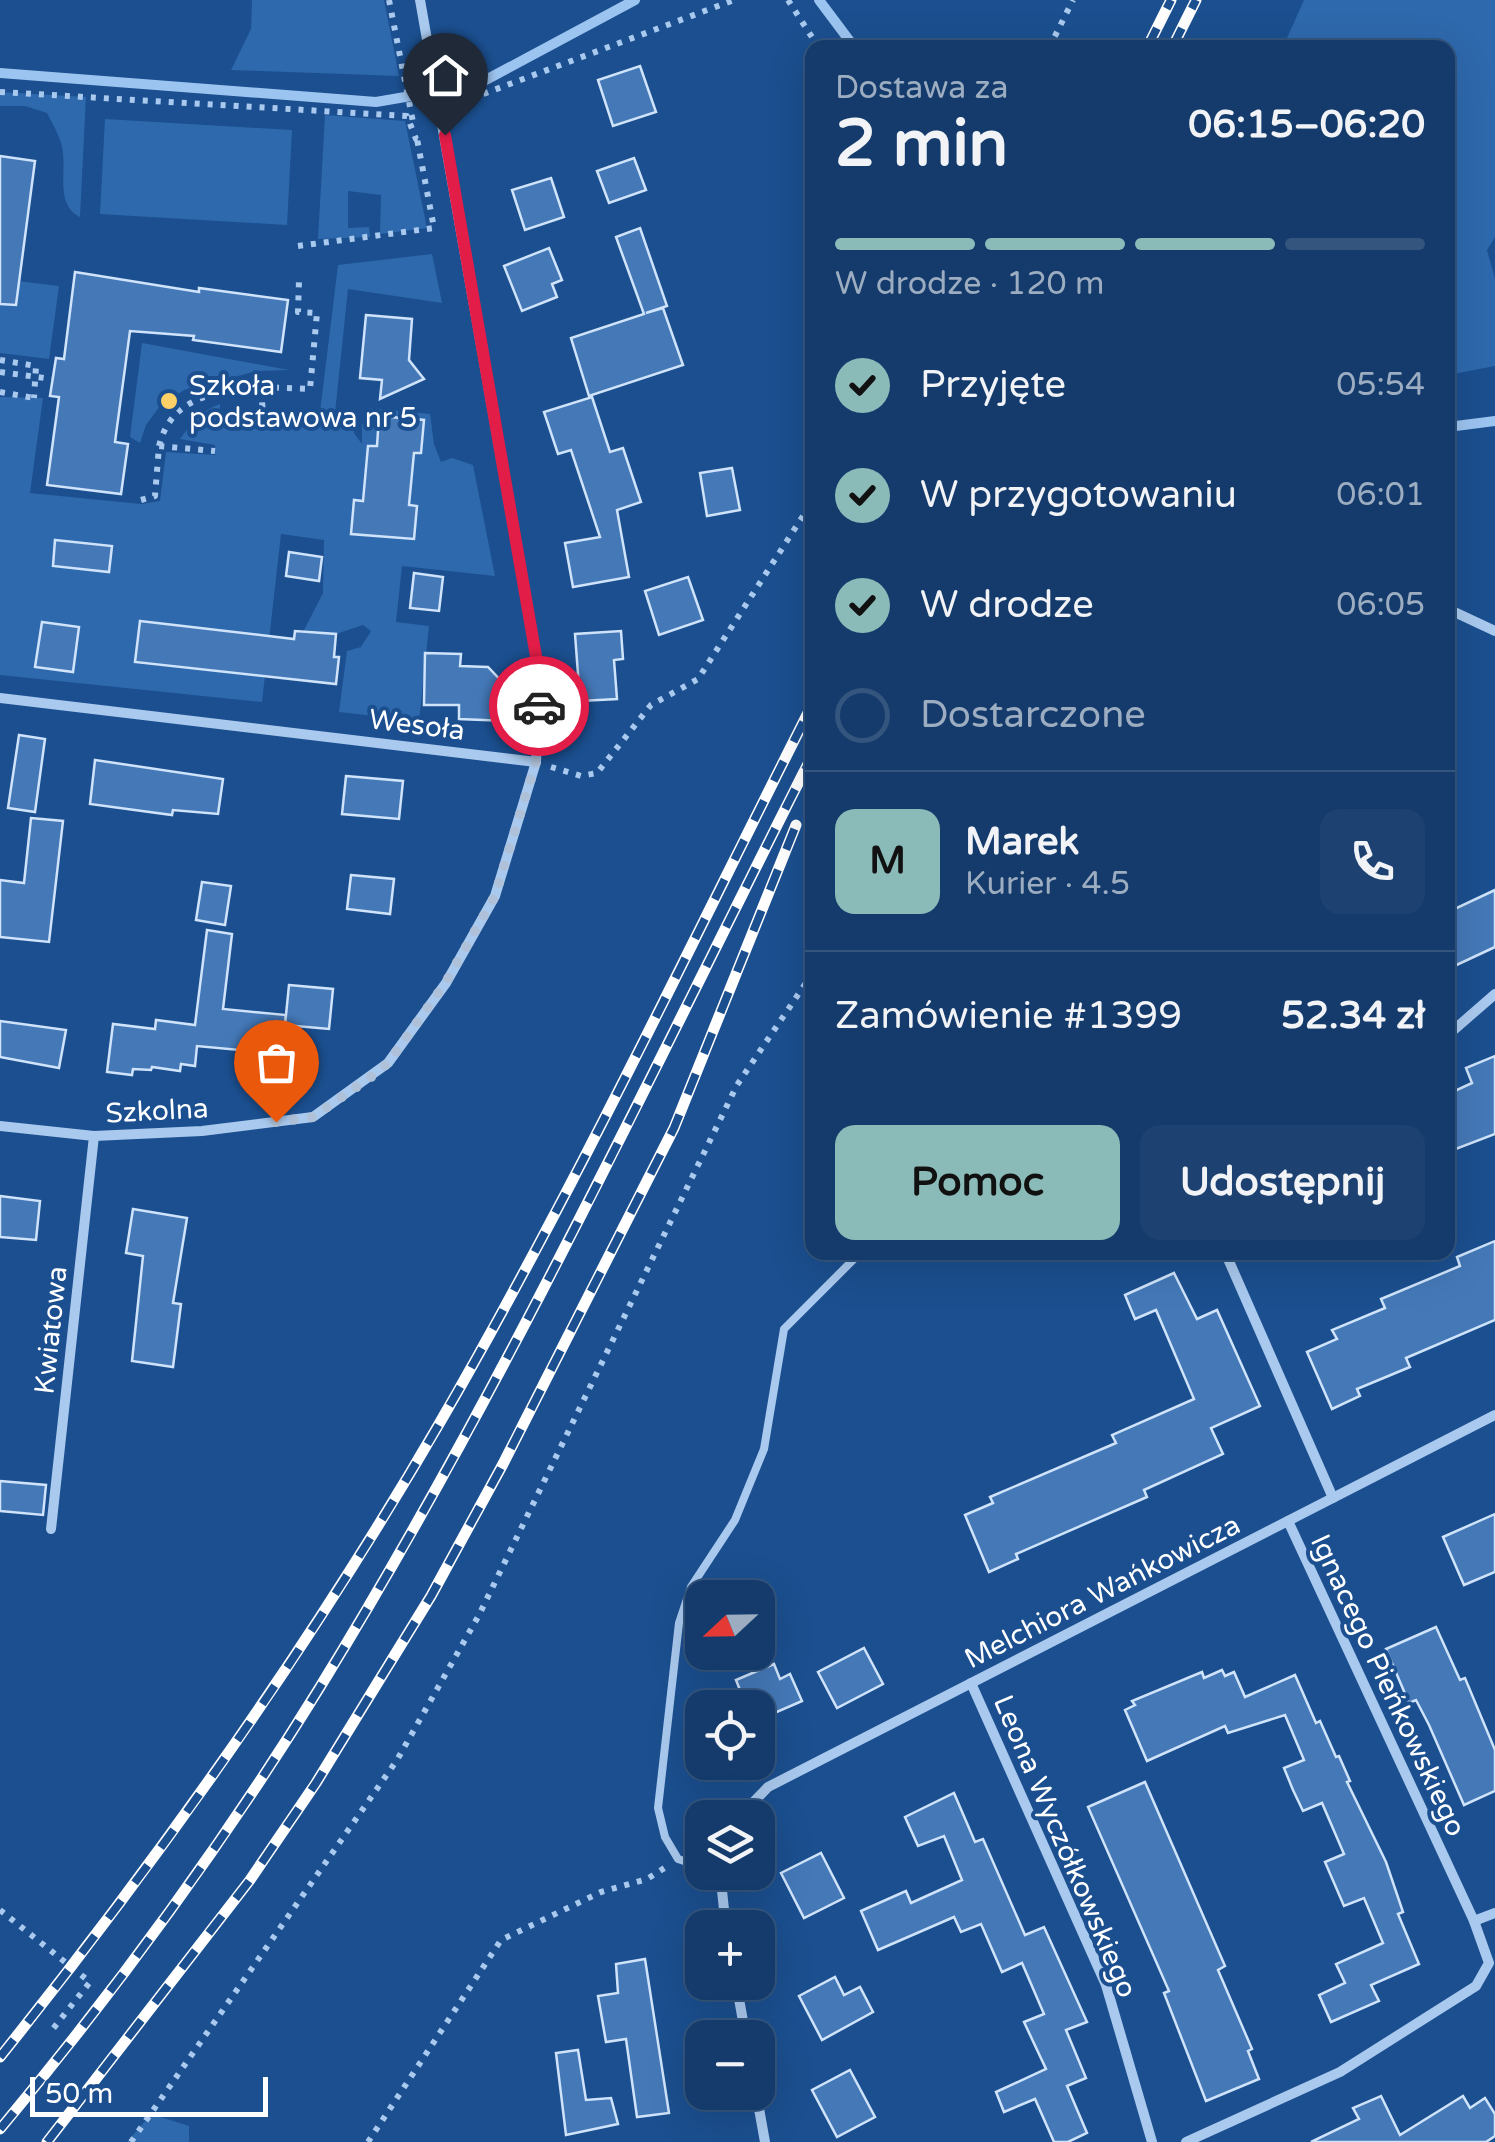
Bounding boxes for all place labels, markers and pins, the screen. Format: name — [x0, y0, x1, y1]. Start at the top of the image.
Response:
pin — [403, 33, 488, 136]
place label: Szkoła podstawowa nr 5 — [189, 369, 417, 435]
marker: Szkoła podstawowa nr 5 — [158, 390, 180, 412]
pin — [234, 1020, 319, 1123]

